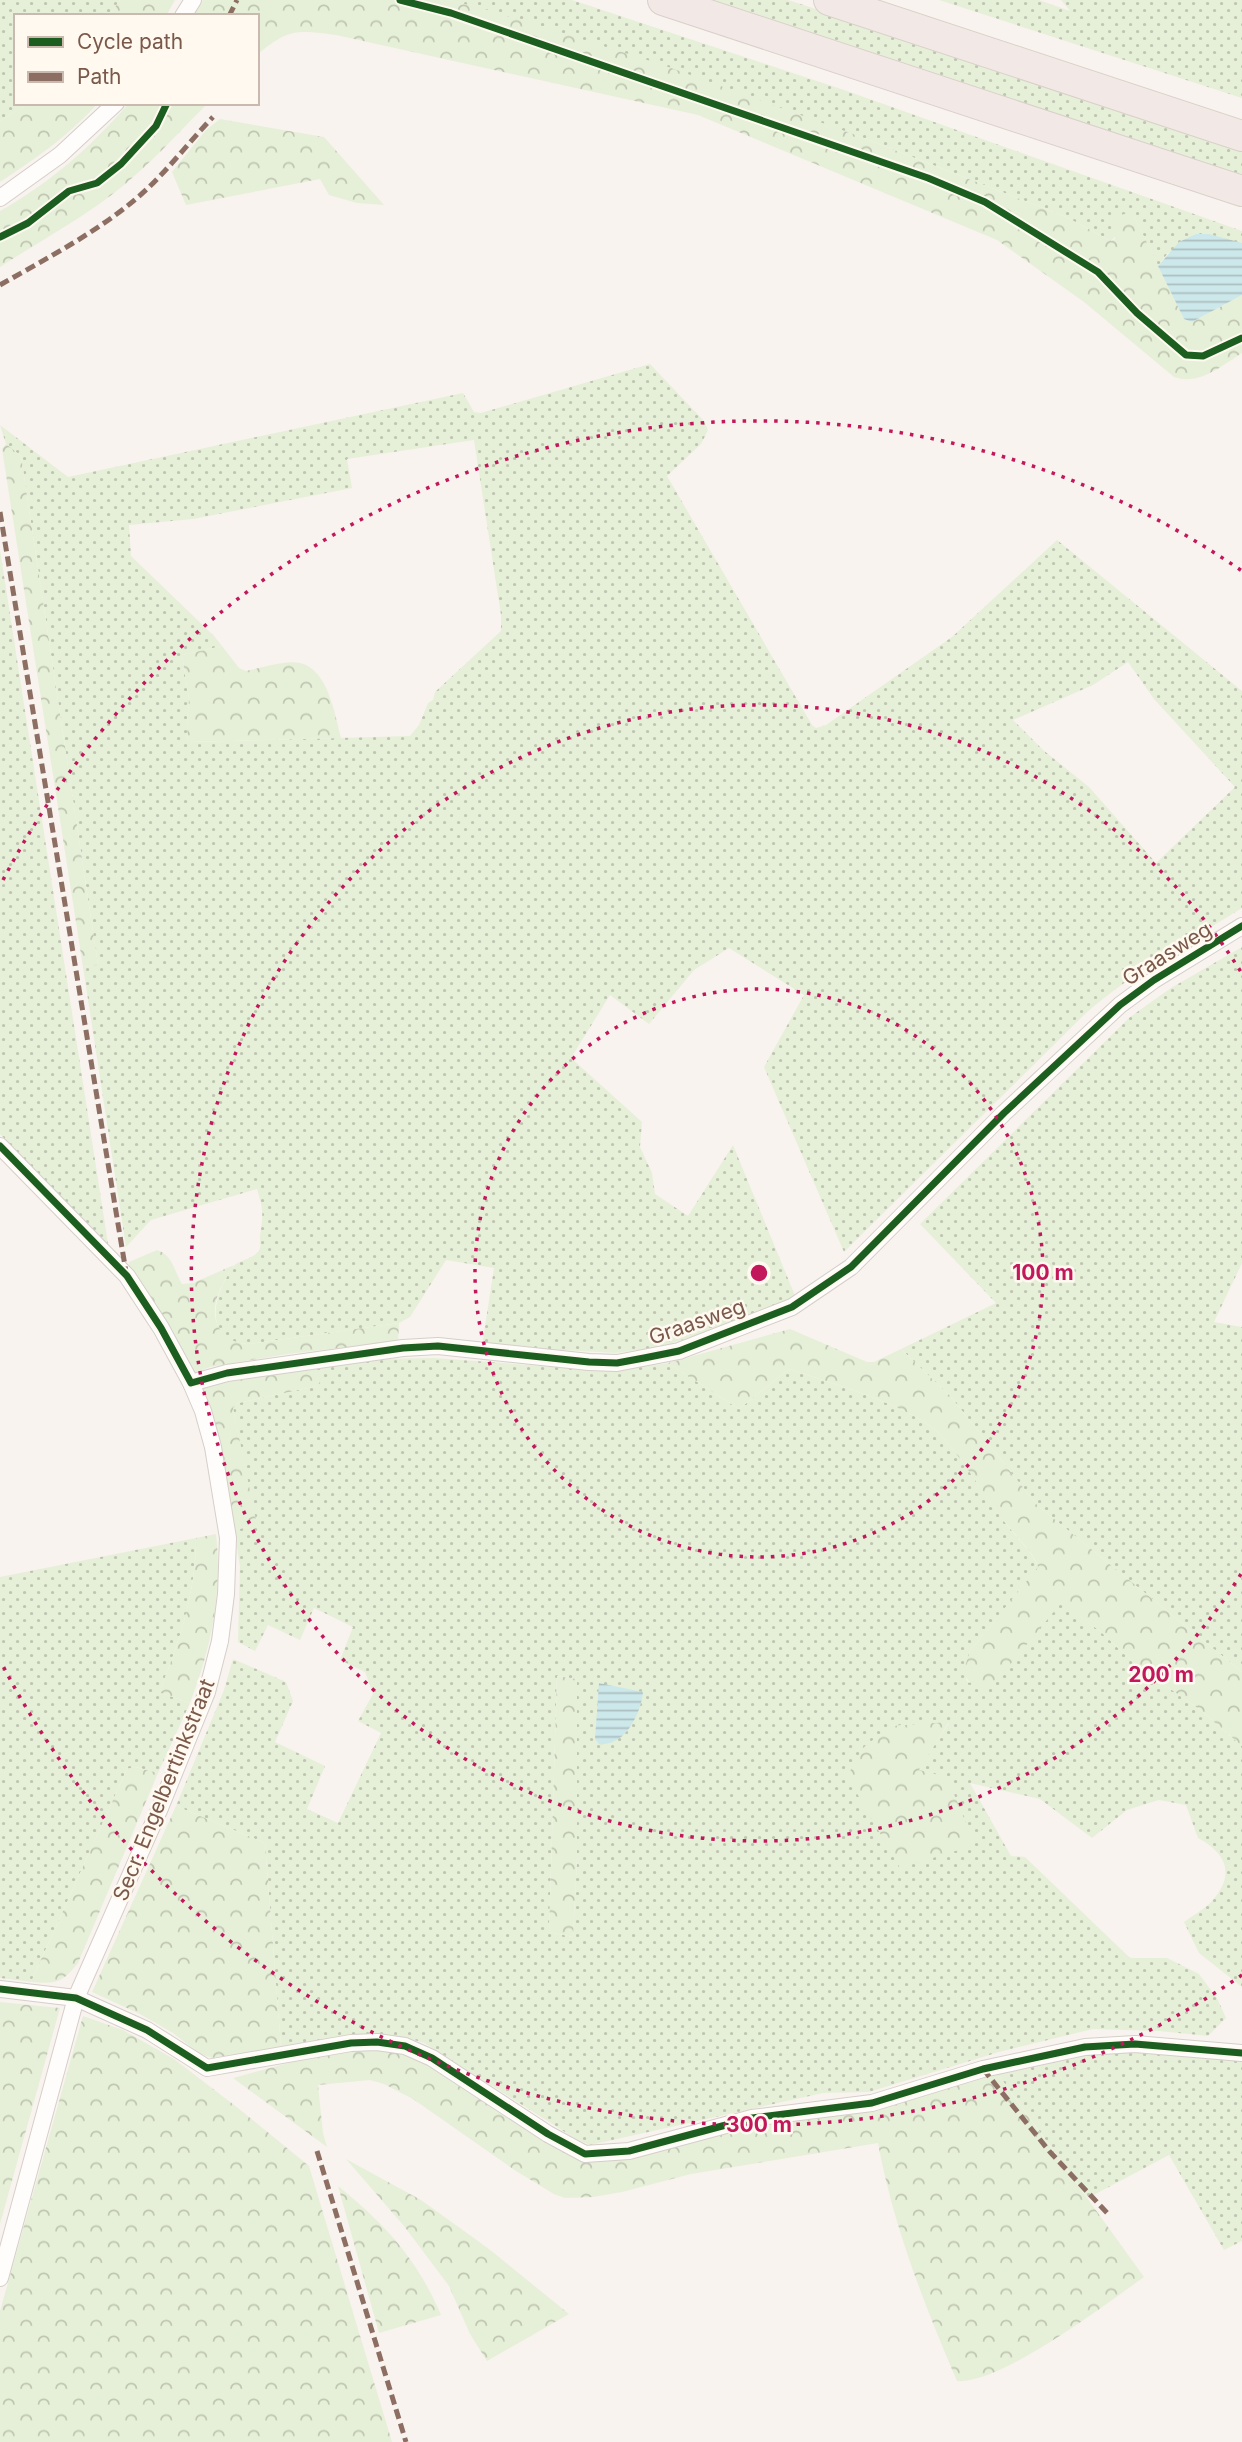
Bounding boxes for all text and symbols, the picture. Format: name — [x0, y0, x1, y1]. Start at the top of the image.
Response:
legend — [14, 14, 259, 105]
text: Cycle path — [77, 29, 183, 54]
text: Path — [77, 64, 122, 89]
street label: Graasweg — [1118, 916, 1216, 991]
text: 100 m — [1012, 1260, 1074, 1285]
centre of rings — [747, 1261, 771, 1285]
street label: Graasweg — [645, 1293, 748, 1350]
text: 200 m — [1128, 1662, 1194, 1687]
street label: Secr. Engelbertinkstraat — [108, 1675, 220, 1904]
text: 300 m — [726, 2112, 792, 2137]

